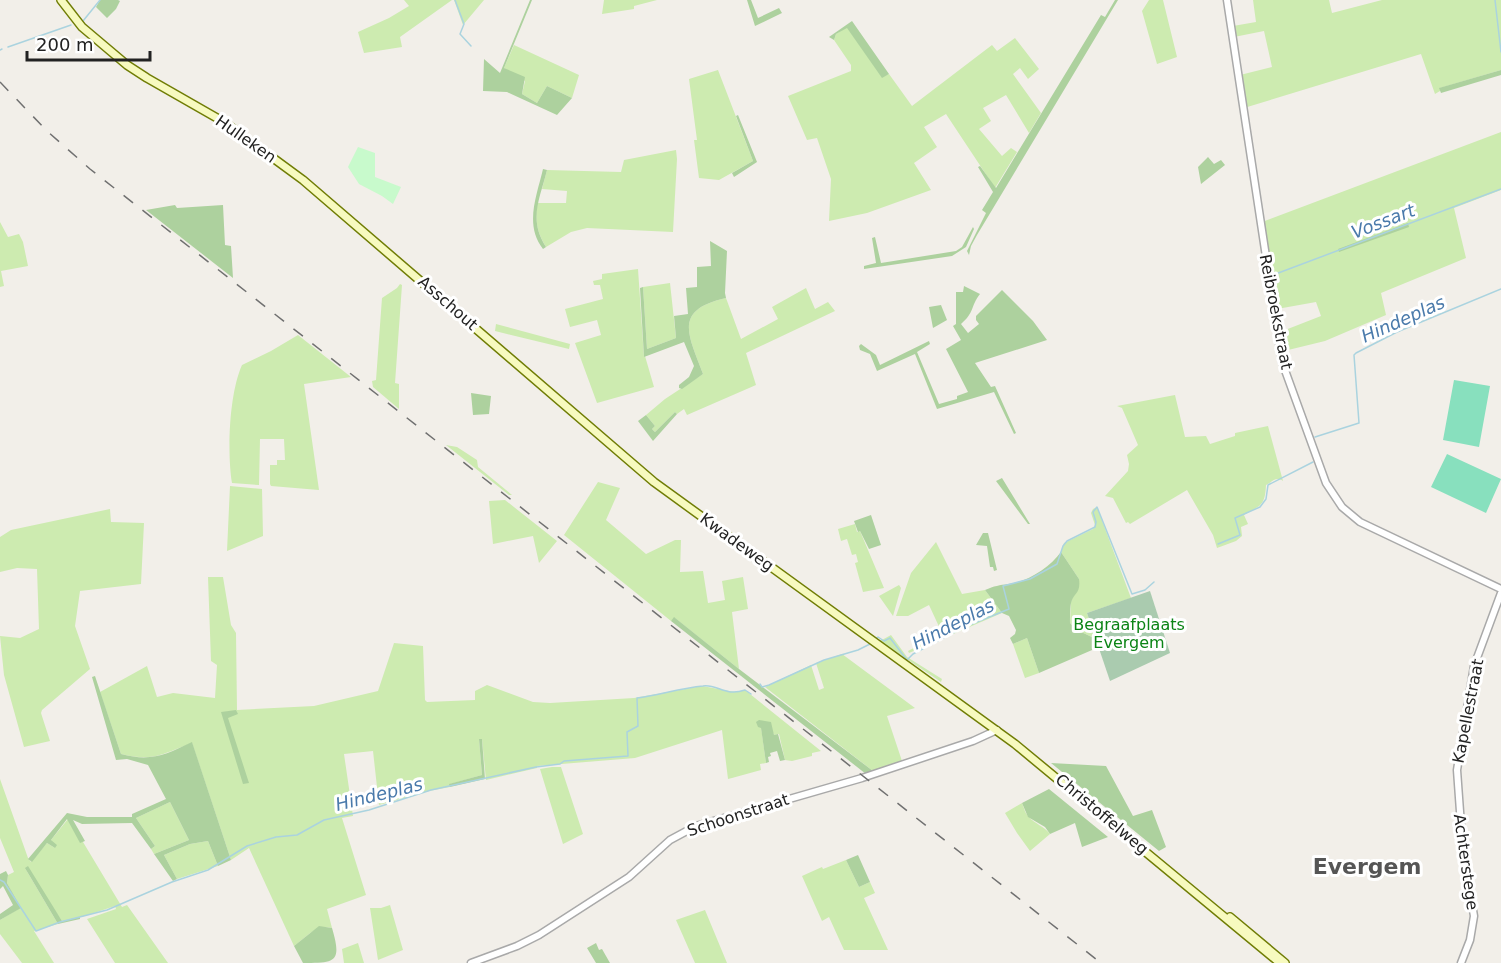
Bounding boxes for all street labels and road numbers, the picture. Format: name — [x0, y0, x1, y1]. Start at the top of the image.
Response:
street label: Hulleken — [212, 111, 280, 167]
street label: Reibroekstraat — [1256, 253, 1296, 371]
street label: Asschout — [414, 272, 482, 334]
street label: Kwadeweg — [696, 509, 778, 575]
street label: Kapellestraat — [1449, 657, 1487, 765]
street label: Christoffelweg — [1052, 770, 1152, 858]
street label: Schoonstraat — [685, 790, 791, 840]
street label: Achterstege — [1450, 813, 1482, 911]

